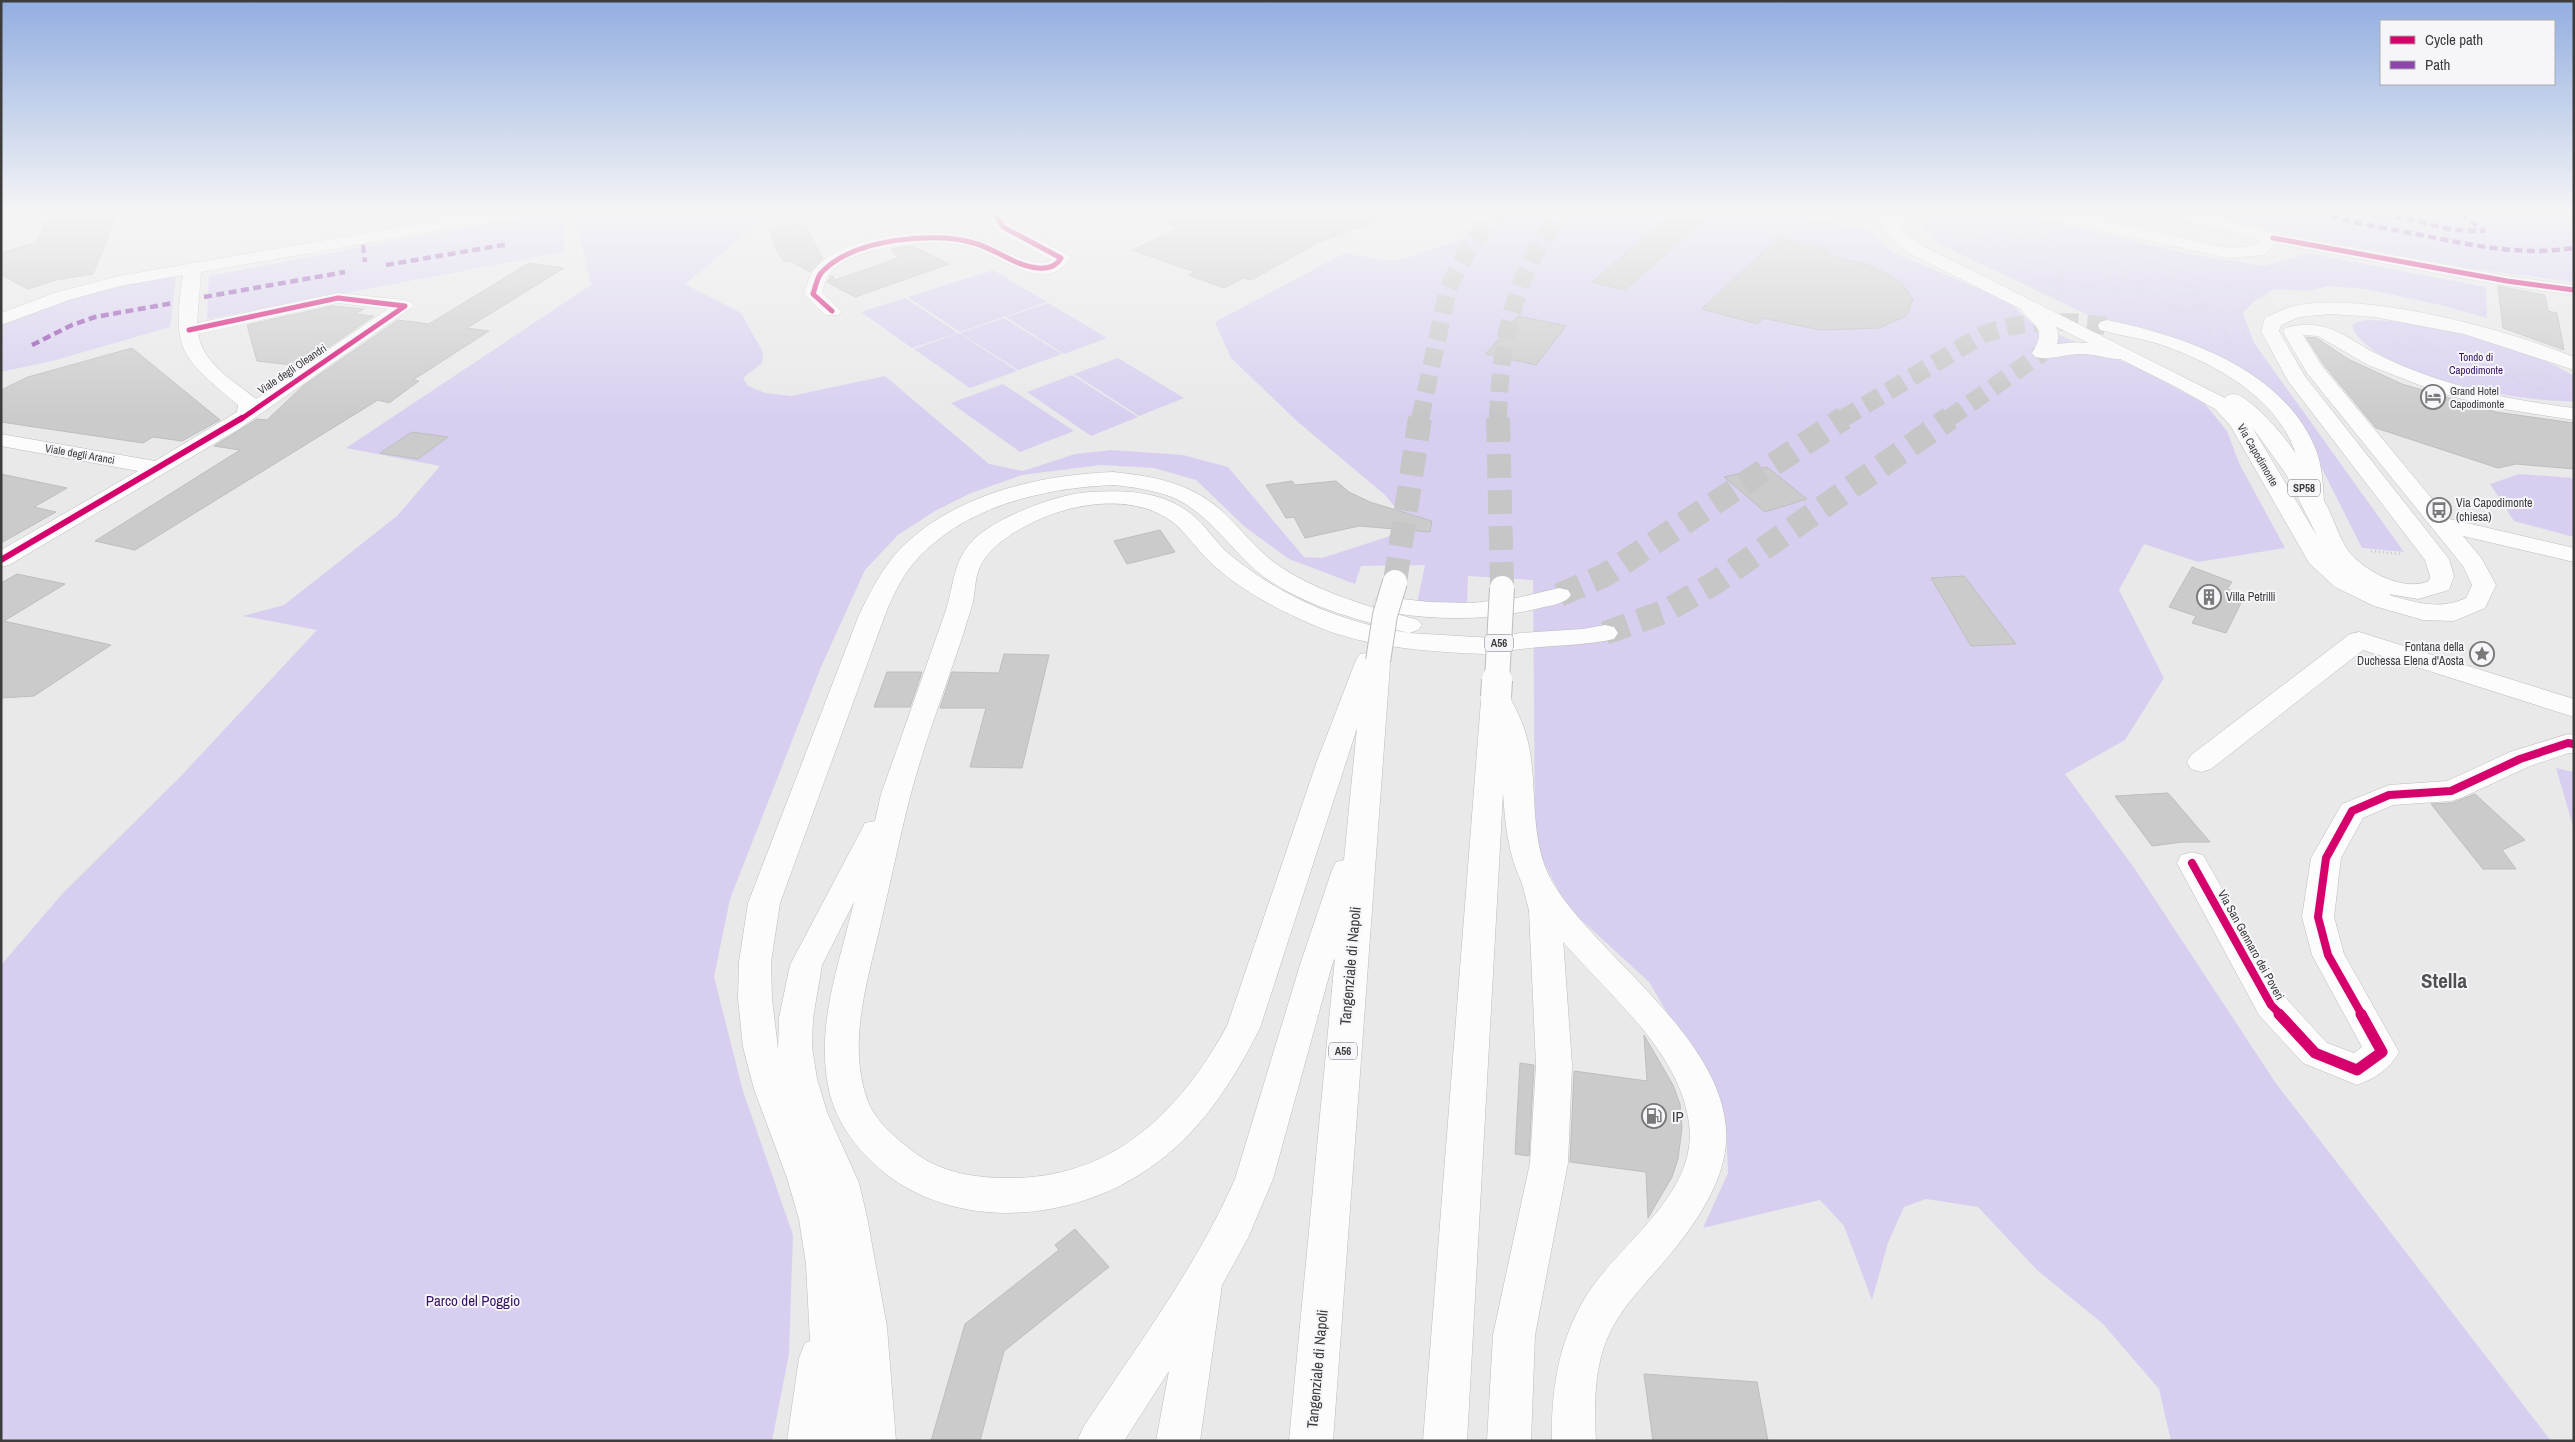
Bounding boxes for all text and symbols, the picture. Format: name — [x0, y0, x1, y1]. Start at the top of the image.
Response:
legend — [2380, 20, 2555, 85]
text: Cycle path — [2425, 29, 2483, 50]
text: Path — [2425, 54, 2450, 75]
street label: Viale degli Oleandri — [255, 341, 329, 397]
park label: Tondo di Capodimonte — [2449, 350, 2503, 377]
hotel icon: Grand Hotel Capodimonte — [2420, 384, 2446, 410]
place label: Grand Hotel Capodimonte — [2450, 384, 2504, 411]
street label: Via Capodimonte — [2234, 421, 2282, 489]
street label: Viale degli Aranci — [44, 441, 116, 467]
road number: SP58 — [2288, 479, 2320, 496]
place label: Via Capodimonte (chiesa) — [2456, 495, 2532, 525]
bus stop icon: Via Capodimonte (chiesa) — [2426, 497, 2452, 523]
building icon: Villa Petrilli — [2196, 584, 2222, 610]
place label: Villa Petrilli — [2226, 589, 2276, 605]
road number: A56 — [1485, 634, 1513, 651]
place label: Fontana della Duchessa Elena d'Aosta — [2357, 639, 2465, 669]
place icon: Fontana della Duchessa Elena d'Aosta — [2469, 641, 2495, 667]
street label: Via San Gennaro dei Poveri — [2214, 887, 2288, 1003]
street label: Tangenziale di Napoli — [1334, 906, 1366, 1026]
district label: Stella — [2421, 966, 2467, 995]
road number: A56 — [1329, 1042, 1357, 1060]
fuel station icon: IP — [1641, 1103, 1667, 1129]
place label: IP — [1672, 1106, 1684, 1127]
park label: Parco del Poggio — [426, 1290, 520, 1311]
street label: Tangenziale di Napoli — [1301, 1309, 1333, 1429]

